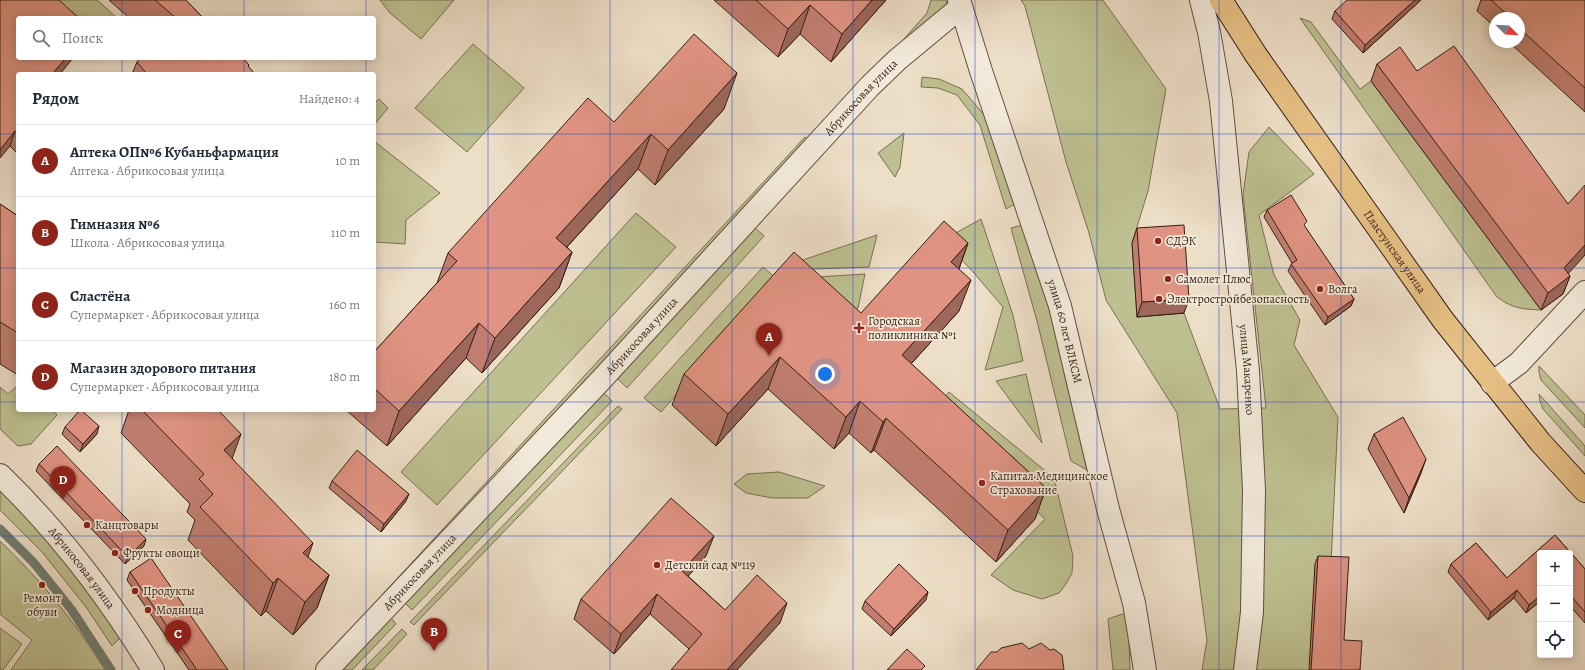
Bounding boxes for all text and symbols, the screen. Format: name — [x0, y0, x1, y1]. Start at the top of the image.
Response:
north arrow — [1489, 12, 1525, 48]
search box — [16, 16, 376, 60]
icon: search — [30, 27, 52, 49]
text: Поиск — [62, 28, 103, 48]
street label: Абрикосовая улица — [820, 55, 901, 140]
text: Рядом — [32, 87, 79, 110]
text: Найдено: 4 — [299, 90, 360, 107]
text: Аптека ОП№6 Кубаньфармация — [70, 142, 279, 162]
text: A — [41, 152, 49, 169]
text: 10 m — [335, 152, 360, 169]
text: Аптека · Абрикосовая улица — [70, 162, 225, 179]
street label: Пластунская улица — [1360, 207, 1430, 297]
text: Гимназия №6 — [70, 214, 160, 234]
text: B — [41, 224, 49, 241]
text: 110 m — [331, 224, 360, 241]
place label: СДЭК — [1166, 233, 1197, 249]
text: Школа · Абрикосовая улица — [70, 234, 225, 251]
marker: СДЭК — [1153, 236, 1163, 246]
place label: Самолет Плюс — [1176, 271, 1251, 287]
marker: Самолет Плюс — [1163, 274, 1173, 284]
street label: улица 60 лет ВЛКСМ — [1043, 276, 1086, 385]
place label: Волга — [1328, 281, 1358, 297]
marker: Волга — [1315, 284, 1325, 294]
text: Сластёна — [70, 286, 130, 306]
place label: Электростройбезопасность — [1167, 291, 1310, 307]
street label: Абрикосовая улица — [601, 293, 681, 379]
marker: Электростройбезопасность — [1154, 294, 1164, 304]
text: C — [41, 296, 49, 313]
text: 160 m — [329, 296, 360, 313]
text: Супермаркет · Абрикосовая улица — [70, 306, 260, 323]
place label: Городская поликлиника №1 — [868, 313, 957, 343]
marker: Городская поликлиника №1 — [853, 322, 865, 334]
pin: A — [756, 323, 782, 356]
street label: улица Макаренко — [1235, 323, 1258, 416]
text: Магазин здорового питания — [70, 358, 256, 378]
your location — [815, 364, 835, 384]
text: D — [40, 368, 50, 385]
text: 180 m — [329, 368, 360, 385]
text: Супермаркет · Абрикосовая улица — [70, 378, 260, 395]
pin: D — [50, 466, 76, 499]
place label: Капитал Медицинское Страхование — [990, 468, 1108, 498]
marker: Капитал Медицинское Страхование — [977, 478, 987, 488]
place label: Канцтовары — [95, 517, 159, 533]
marker: Канцтовары — [82, 520, 92, 530]
street label: Абрикосовая улица — [44, 523, 119, 612]
street label: Абрикосовая улица — [379, 530, 460, 614]
place label: Фрукты овощи — [123, 545, 200, 561]
marker: Фрукты овощи — [110, 548, 120, 558]
map controls — [1537, 550, 1573, 658]
button: + — [1537, 550, 1573, 586]
place label: Детский сад №119 — [665, 557, 755, 573]
marker: Детский сад №119 — [652, 560, 662, 570]
marker: Ремонт обуви — [37, 580, 47, 590]
place label: Продукты — [143, 583, 195, 599]
marker: Продукты — [130, 586, 140, 596]
button: − — [1537, 586, 1573, 622]
place label: Ремонт обуви — [23, 590, 62, 620]
place label: Модница — [156, 602, 205, 618]
marker: Модница — [143, 605, 153, 615]
pin: B — [421, 618, 447, 651]
pin: C — [165, 620, 191, 653]
button: locate — [1537, 622, 1573, 658]

